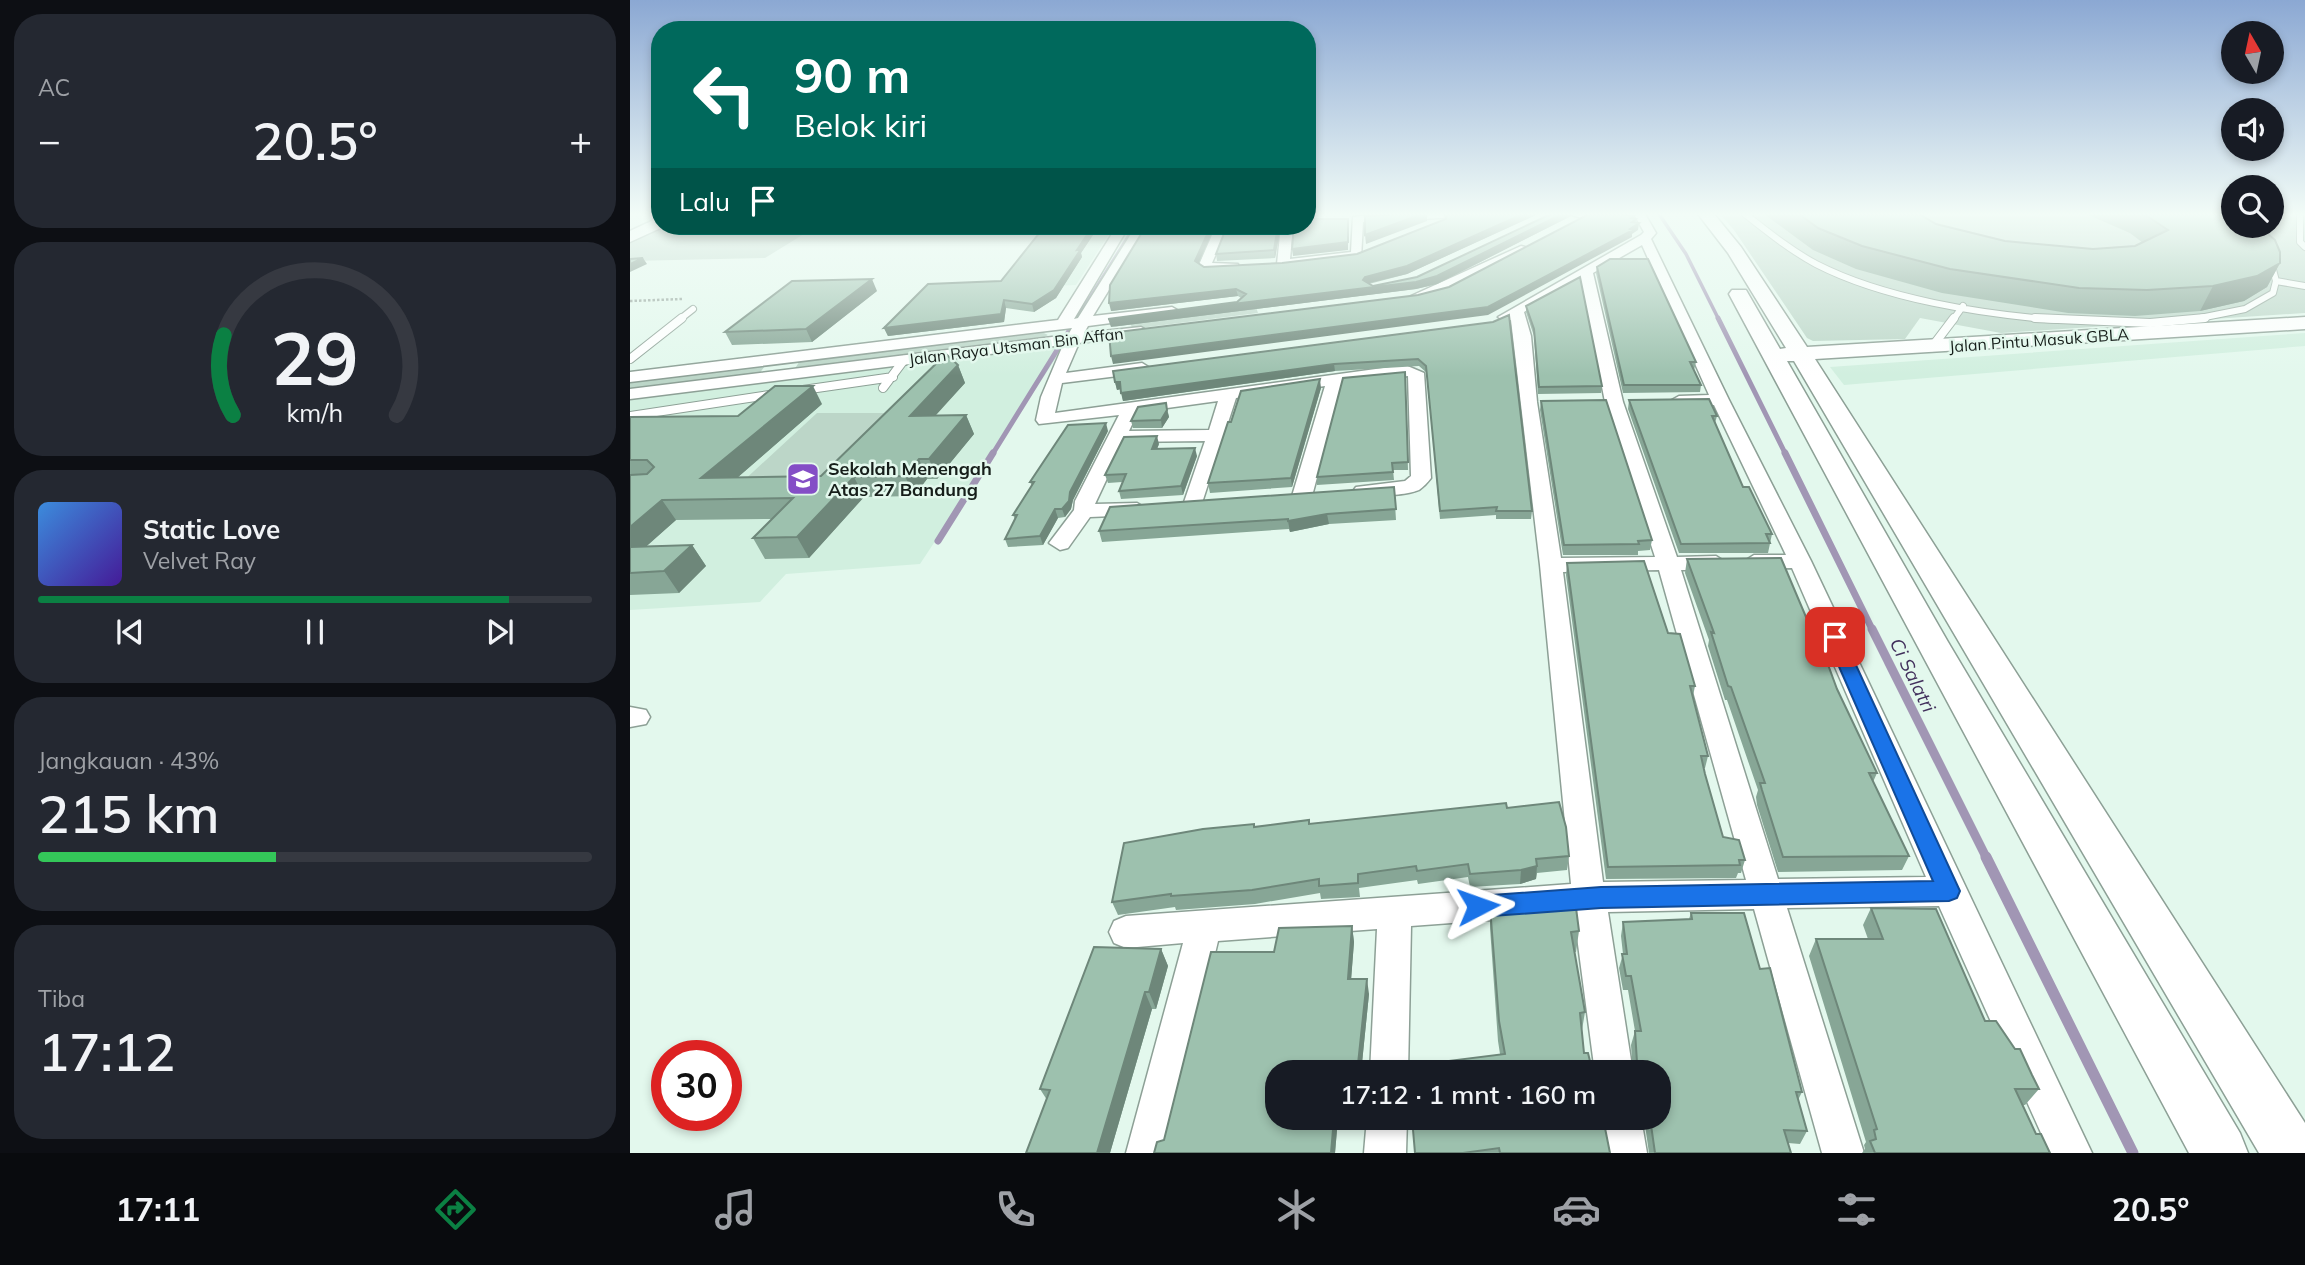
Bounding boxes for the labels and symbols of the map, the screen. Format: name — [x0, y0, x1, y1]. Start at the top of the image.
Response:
north arrow — [2221, 21, 2284, 84]
street label: Jalan Raya Utsman Bin Affan — [907, 323, 1125, 369]
street label: Jalan Pintu Masuk GBLA — [1948, 324, 2130, 356]
place label: Sekolah Menengah Atas 27 Bandung — [828, 457, 992, 501]
school or university icon: Sekolah Menengah Atas 27 Bandung — [784, 460, 822, 498]
pin — [1805, 607, 1865, 667]
water label: Ci Salatri — [1885, 634, 1941, 717]
position arrow — [1441, 869, 1515, 943]
speed limit sign: 30 — [651, 1040, 742, 1131]

